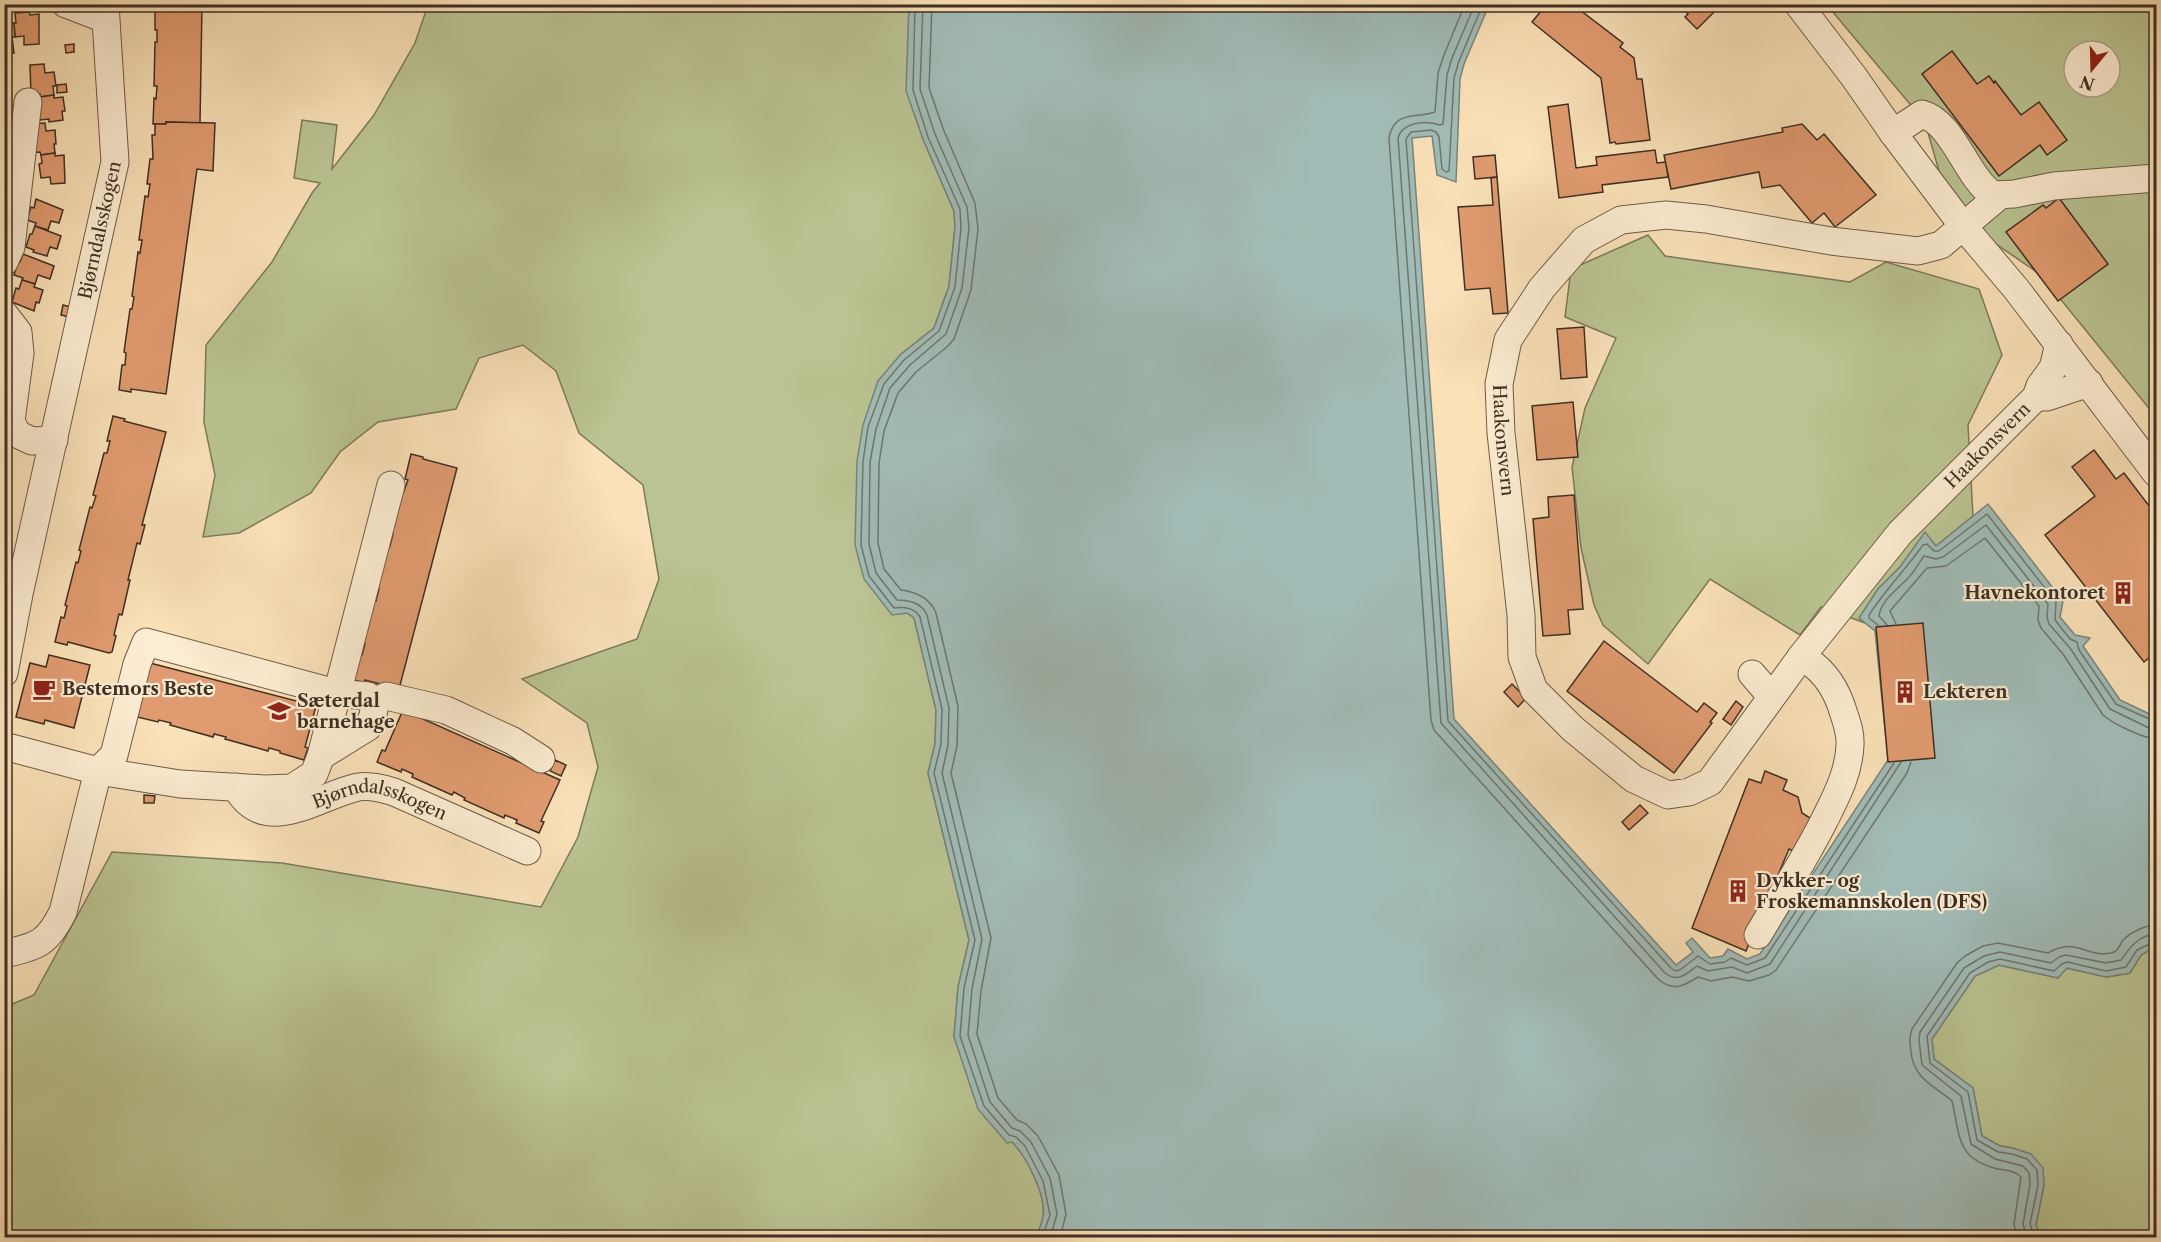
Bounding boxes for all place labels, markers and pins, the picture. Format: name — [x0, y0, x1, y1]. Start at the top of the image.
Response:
building icon: Havnekontoret — [2110, 580, 2136, 606]
place label: Havnekontoret — [1964, 582, 2106, 604]
cafe icon: Bestemors Beste — [31, 676, 57, 702]
place label: Bestemors Beste — [62, 678, 214, 700]
building icon: Lekteren — [1892, 679, 1918, 705]
place label: Lekteren — [1923, 681, 2008, 703]
place label: Sæterdal barnehage — [296, 690, 395, 733]
school or university icon: Sæterdal barnehage — [266, 698, 292, 724]
place label: Dykker- og Froskemannskolen (DFS) — [1756, 870, 1987, 913]
building icon: Dykker- og Froskemannskolen (DFS) — [1725, 878, 1751, 904]

